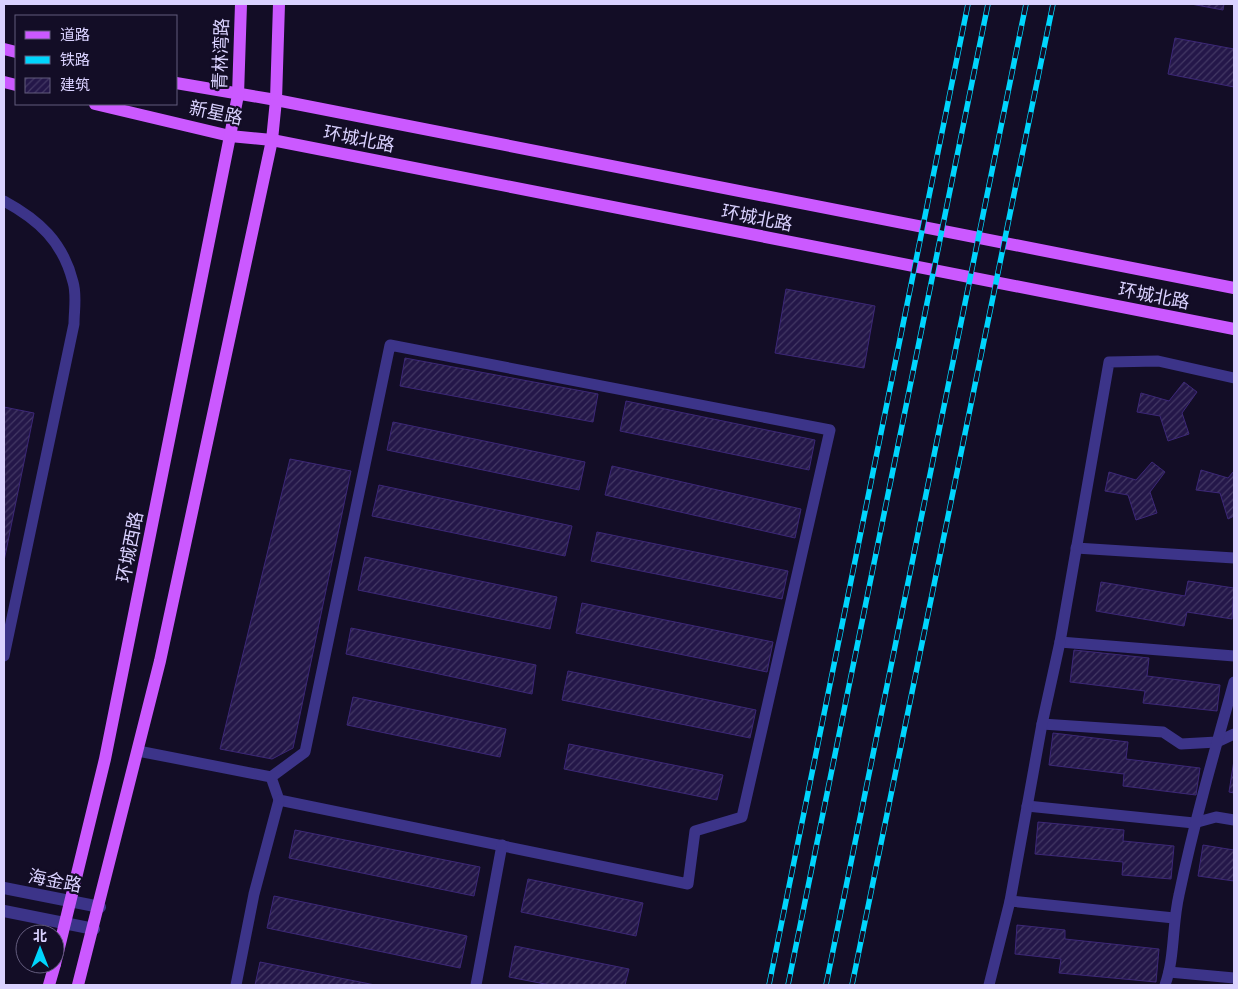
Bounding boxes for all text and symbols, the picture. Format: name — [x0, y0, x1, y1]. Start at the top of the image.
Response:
legend — [15, 15, 178, 105]
street label: 青林湾路 — [207, 18, 235, 90]
text: 道路 — [60, 24, 90, 46]
text: 铁路 — [60, 49, 90, 71]
text: 建筑 — [60, 74, 90, 96]
street label: 新星路 — [187, 95, 245, 131]
street label: 环城北路 — [321, 119, 397, 159]
street label: 环城北路 — [719, 198, 795, 238]
street label: 环城北路 — [1116, 276, 1192, 316]
street label: 环城西路 — [110, 509, 150, 585]
street label: 海金路 — [26, 863, 84, 899]
north arrow — [15, 924, 65, 974]
text: 北 — [33, 926, 47, 946]

